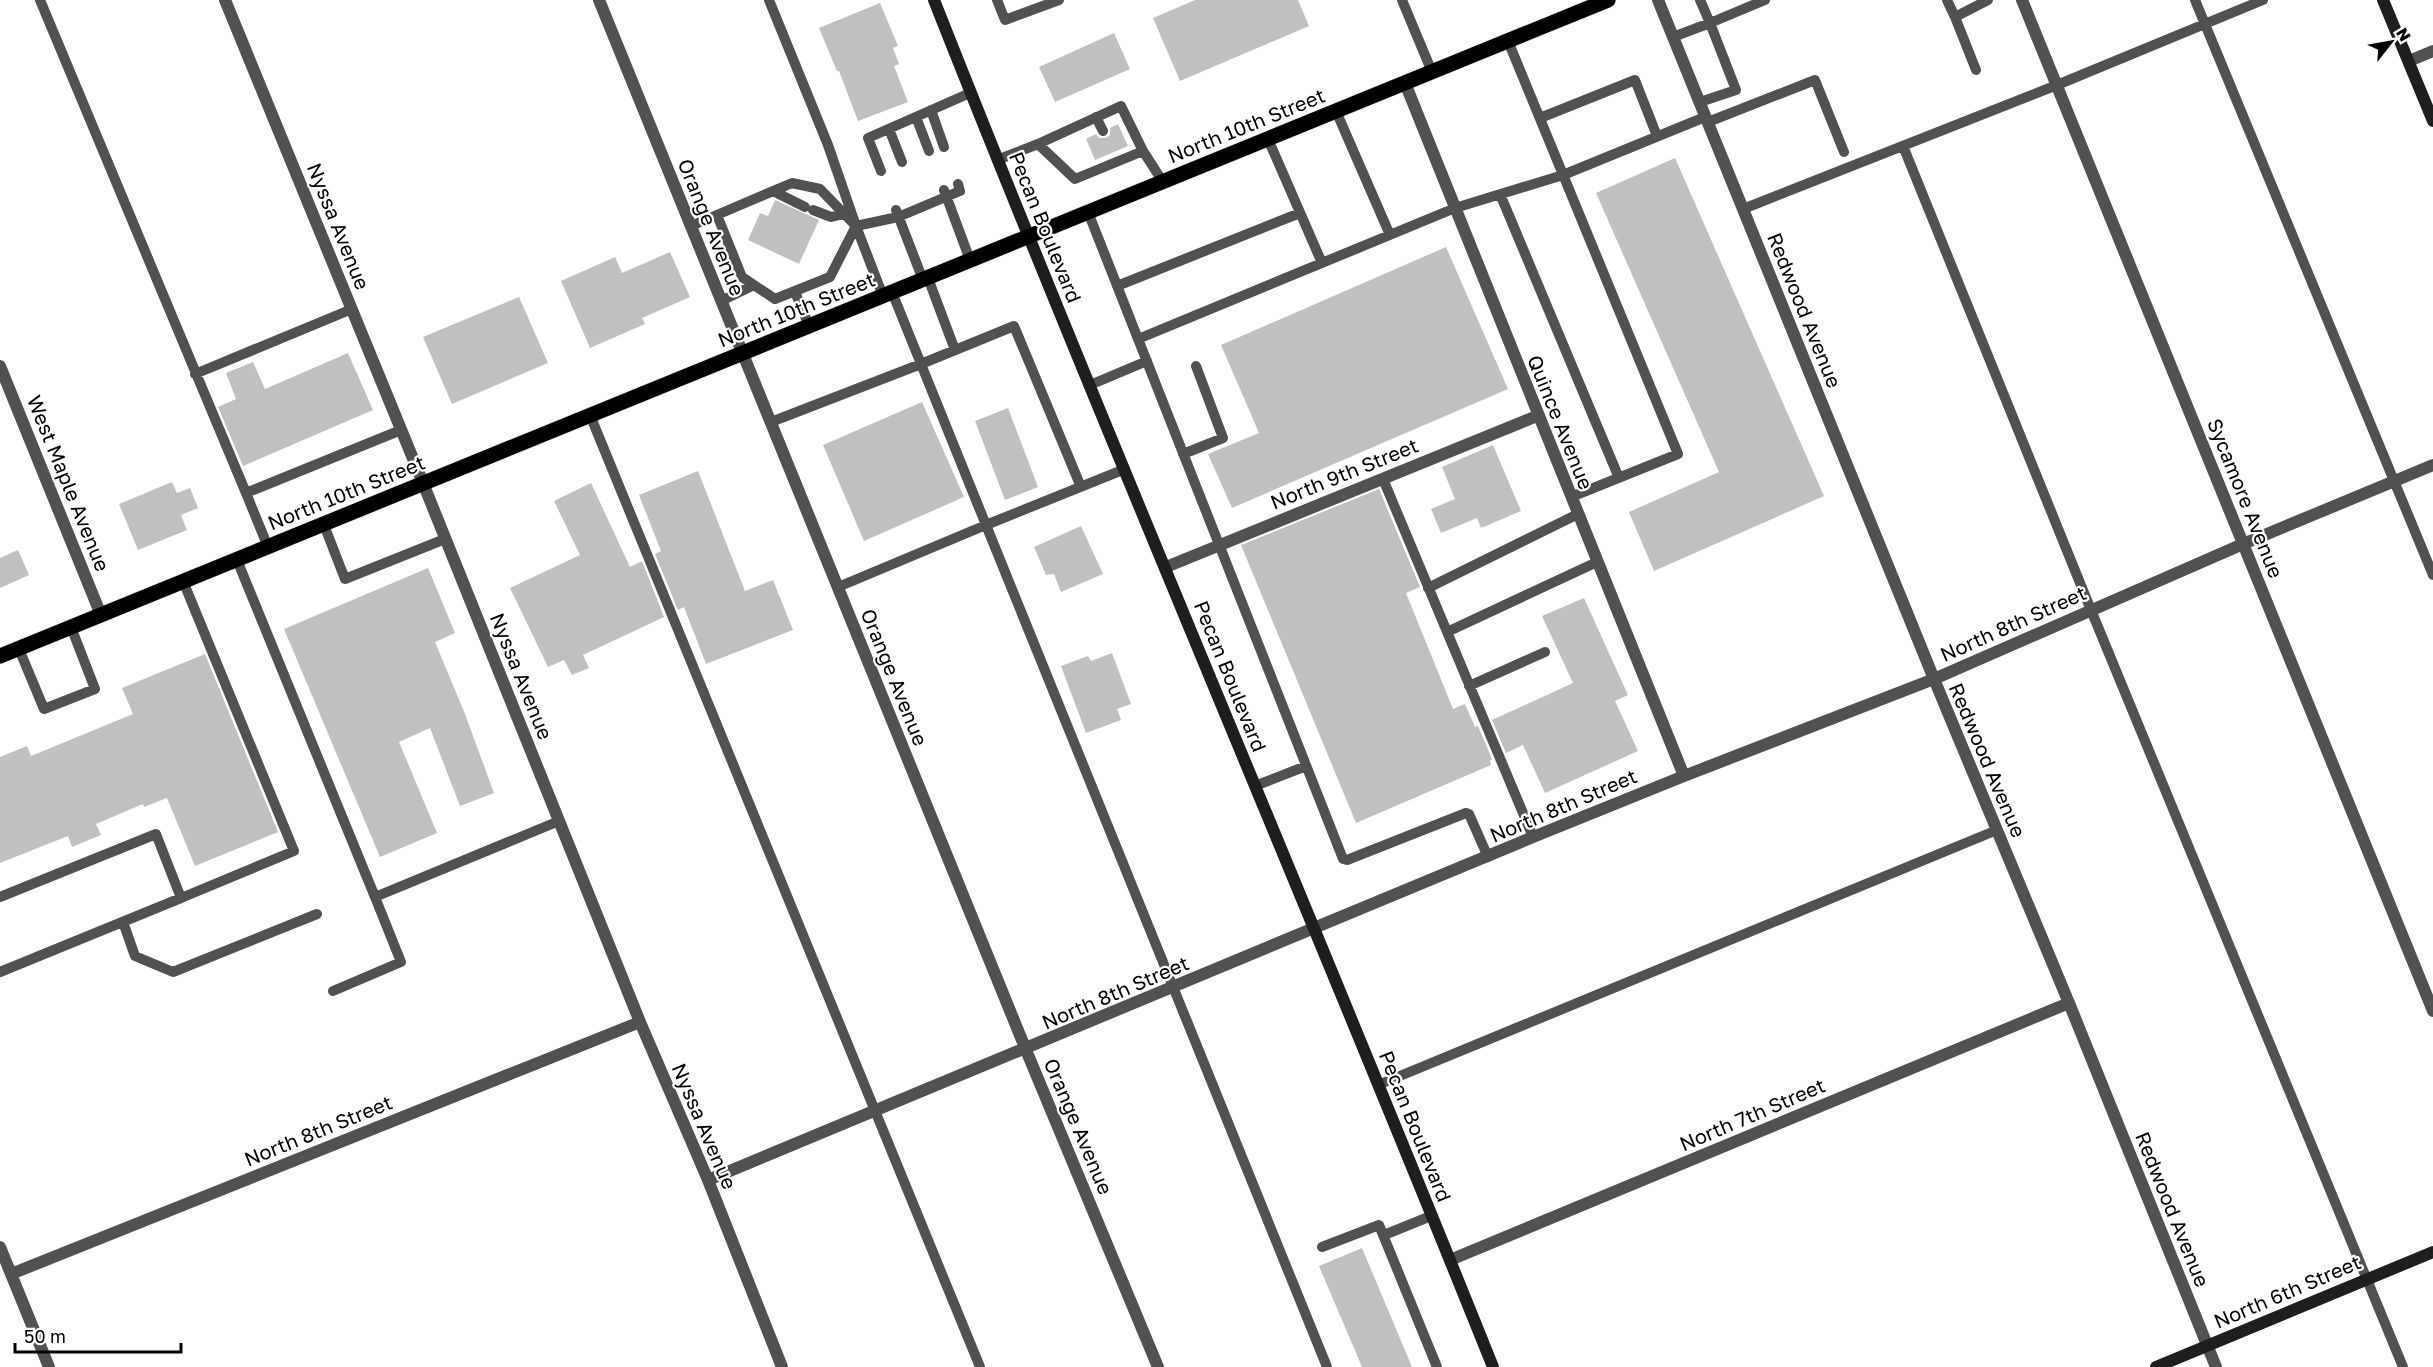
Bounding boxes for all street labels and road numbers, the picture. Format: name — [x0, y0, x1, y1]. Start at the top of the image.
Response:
street label: North 10th Street — [1164, 83, 1328, 167]
street label: Pecan Boulevard — [1005, 148, 1087, 306]
street label: Orange Avenue — [674, 155, 750, 299]
street label: Nyssa Avenue — [303, 159, 375, 293]
street label: Redwood Avenue — [1763, 229, 1847, 391]
street label: North 10th Street — [714, 267, 878, 351]
street label: Quince Avenue — [1523, 351, 1599, 493]
street label: West Maple Avenue — [23, 391, 115, 575]
street label: Sycamore Avenue — [2203, 415, 2289, 581]
street label: North 9th Street — [1267, 432, 1421, 514]
street label: North 10th Street — [264, 450, 428, 534]
street label: North 8th Street — [1936, 580, 2090, 666]
street label: Pecan Boulevard — [1190, 597, 1272, 755]
street label: Orange Avenue — [857, 605, 933, 749]
street label: Nyssa Avenue — [486, 609, 558, 743]
street label: Redwood Avenue — [1945, 679, 2031, 841]
street label: North 8th Street — [1486, 763, 1640, 847]
street label: North 8th Street — [1038, 950, 1192, 1034]
street label: Pecan Boulevard — [1375, 1047, 1457, 1205]
street label: Orange Avenue — [1040, 1054, 1118, 1198]
street label: Nyssa Avenue — [668, 1059, 742, 1193]
street label: North 7th Street — [1676, 1073, 1828, 1155]
street label: North 8th Street — [241, 1089, 395, 1171]
street label: Redwood Avenue — [2131, 1128, 2215, 1290]
street label: North 6th Street — [2210, 1249, 2364, 1333]

